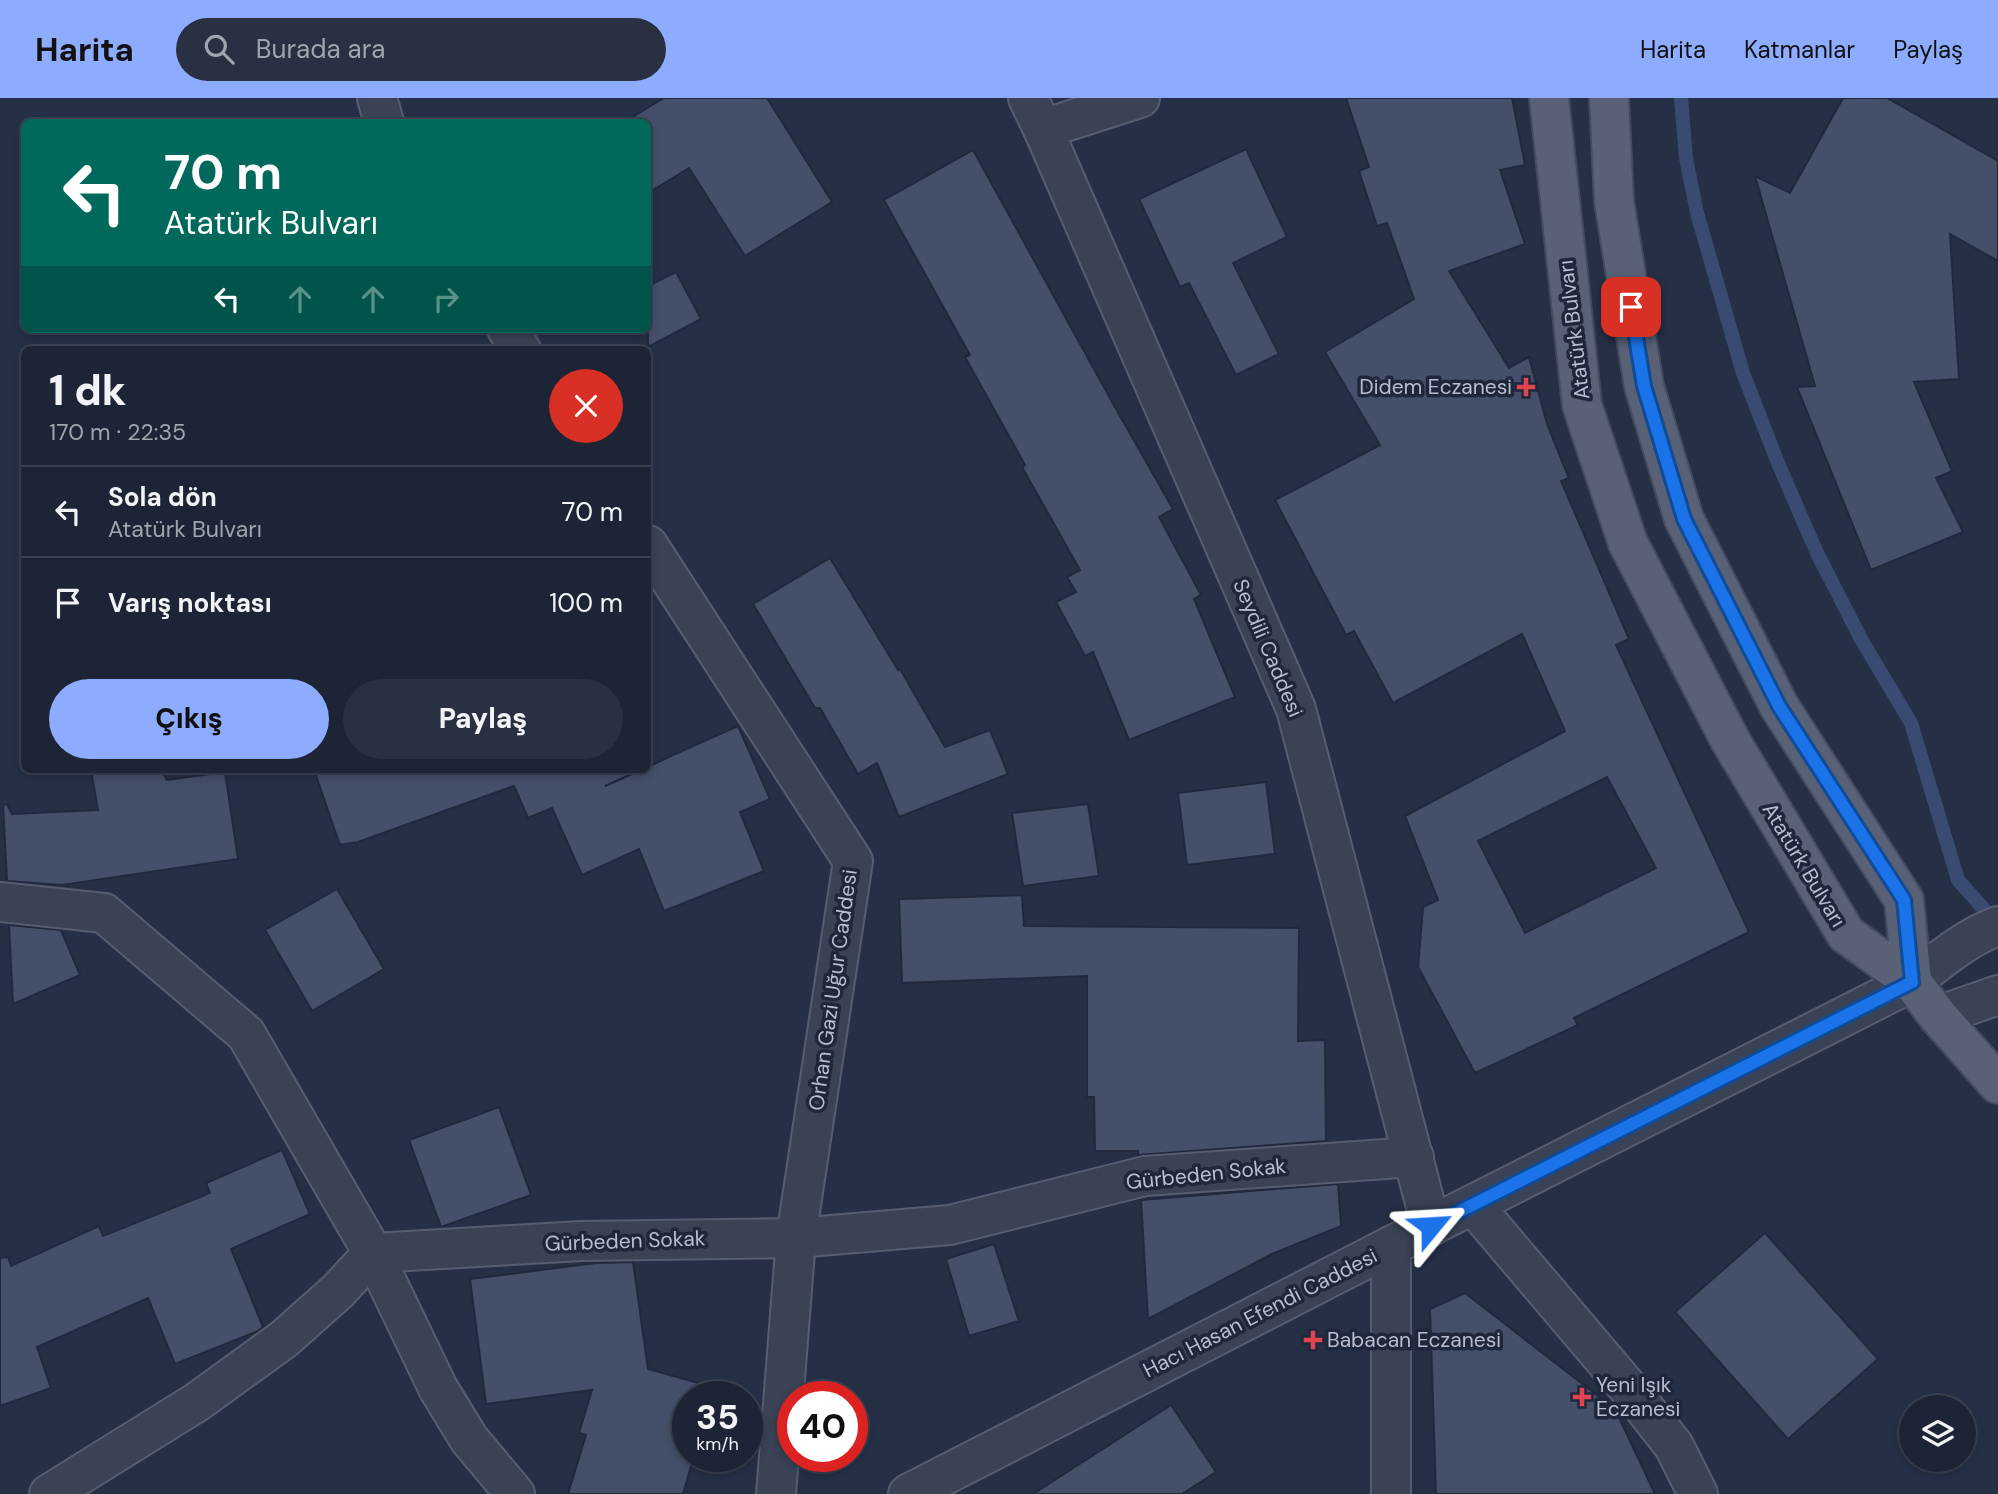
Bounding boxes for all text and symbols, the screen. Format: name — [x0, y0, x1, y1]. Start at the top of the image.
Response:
search box — [176, 18, 666, 81]
text: Harita — [35, 28, 134, 71]
icon: search — [200, 30, 238, 68]
text: Burada ara — [256, 32, 385, 66]
text: Harita — [1640, 34, 1706, 65]
text: Katmanlar — [1744, 34, 1855, 65]
text: Paylaş — [1893, 34, 1963, 65]
text: 70 m — [164, 140, 282, 204]
icon: left — [49, 147, 140, 238]
text: Atatürk Bulvarı — [164, 202, 378, 244]
street label: Atatürk Bulvarı — [1552, 259, 1596, 401]
pin — [1601, 277, 1661, 337]
icon: left — [208, 280, 246, 318]
icon: ahead — [281, 280, 319, 318]
icon: ahead — [354, 280, 392, 318]
icon: right — [427, 280, 465, 318]
icon: arrive — [1612, 288, 1650, 326]
text: 1 dk — [49, 363, 126, 418]
button: close — [549, 369, 623, 443]
place label: Didem Eczanesi — [1359, 373, 1512, 401]
marker: Didem Eczanesi — [1518, 379, 1534, 395]
text: 170 m · 22:35 — [49, 417, 186, 447]
text: Sola dön — [108, 480, 217, 514]
icon: left — [49, 493, 87, 531]
text: 70 m — [562, 495, 623, 529]
text: Atatürk Bulvarı — [108, 514, 262, 544]
street label: Seydili Caddesi — [1226, 575, 1310, 721]
icon: arrive — [49, 584, 87, 622]
text: Varış noktası — [108, 586, 272, 620]
text: 100 m — [549, 586, 623, 620]
button: Çıkış — [49, 679, 329, 759]
button: Paylaş — [343, 679, 623, 759]
street label: Atatürk Bulvarı — [1756, 798, 1852, 932]
street label: Orhan Gazi Uğur Caddesi — [802, 868, 864, 1112]
street label: Gürbeden Sokak — [1125, 1152, 1288, 1196]
position arrow — [1394, 1189, 1468, 1263]
street label: Gürbeden Sokak — [544, 1224, 706, 1258]
street label: Hacı Hasan Efendi Caddesi — [1138, 1242, 1382, 1384]
place label: Babacan Eczanesi — [1327, 1326, 1501, 1354]
marker: Babacan Eczanesi — [1305, 1332, 1321, 1348]
place label: Yeni Işık Eczanesi — [1596, 1371, 1680, 1423]
speed limit sign: 40 — [777, 1381, 868, 1472]
marker: Yeni Işık Eczanesi — [1574, 1389, 1590, 1405]
text: 35 — [696, 1394, 739, 1440]
map controls — [1899, 1395, 1976, 1472]
button: layers — [1899, 1395, 1976, 1472]
text: km/h — [696, 1432, 739, 1456]

